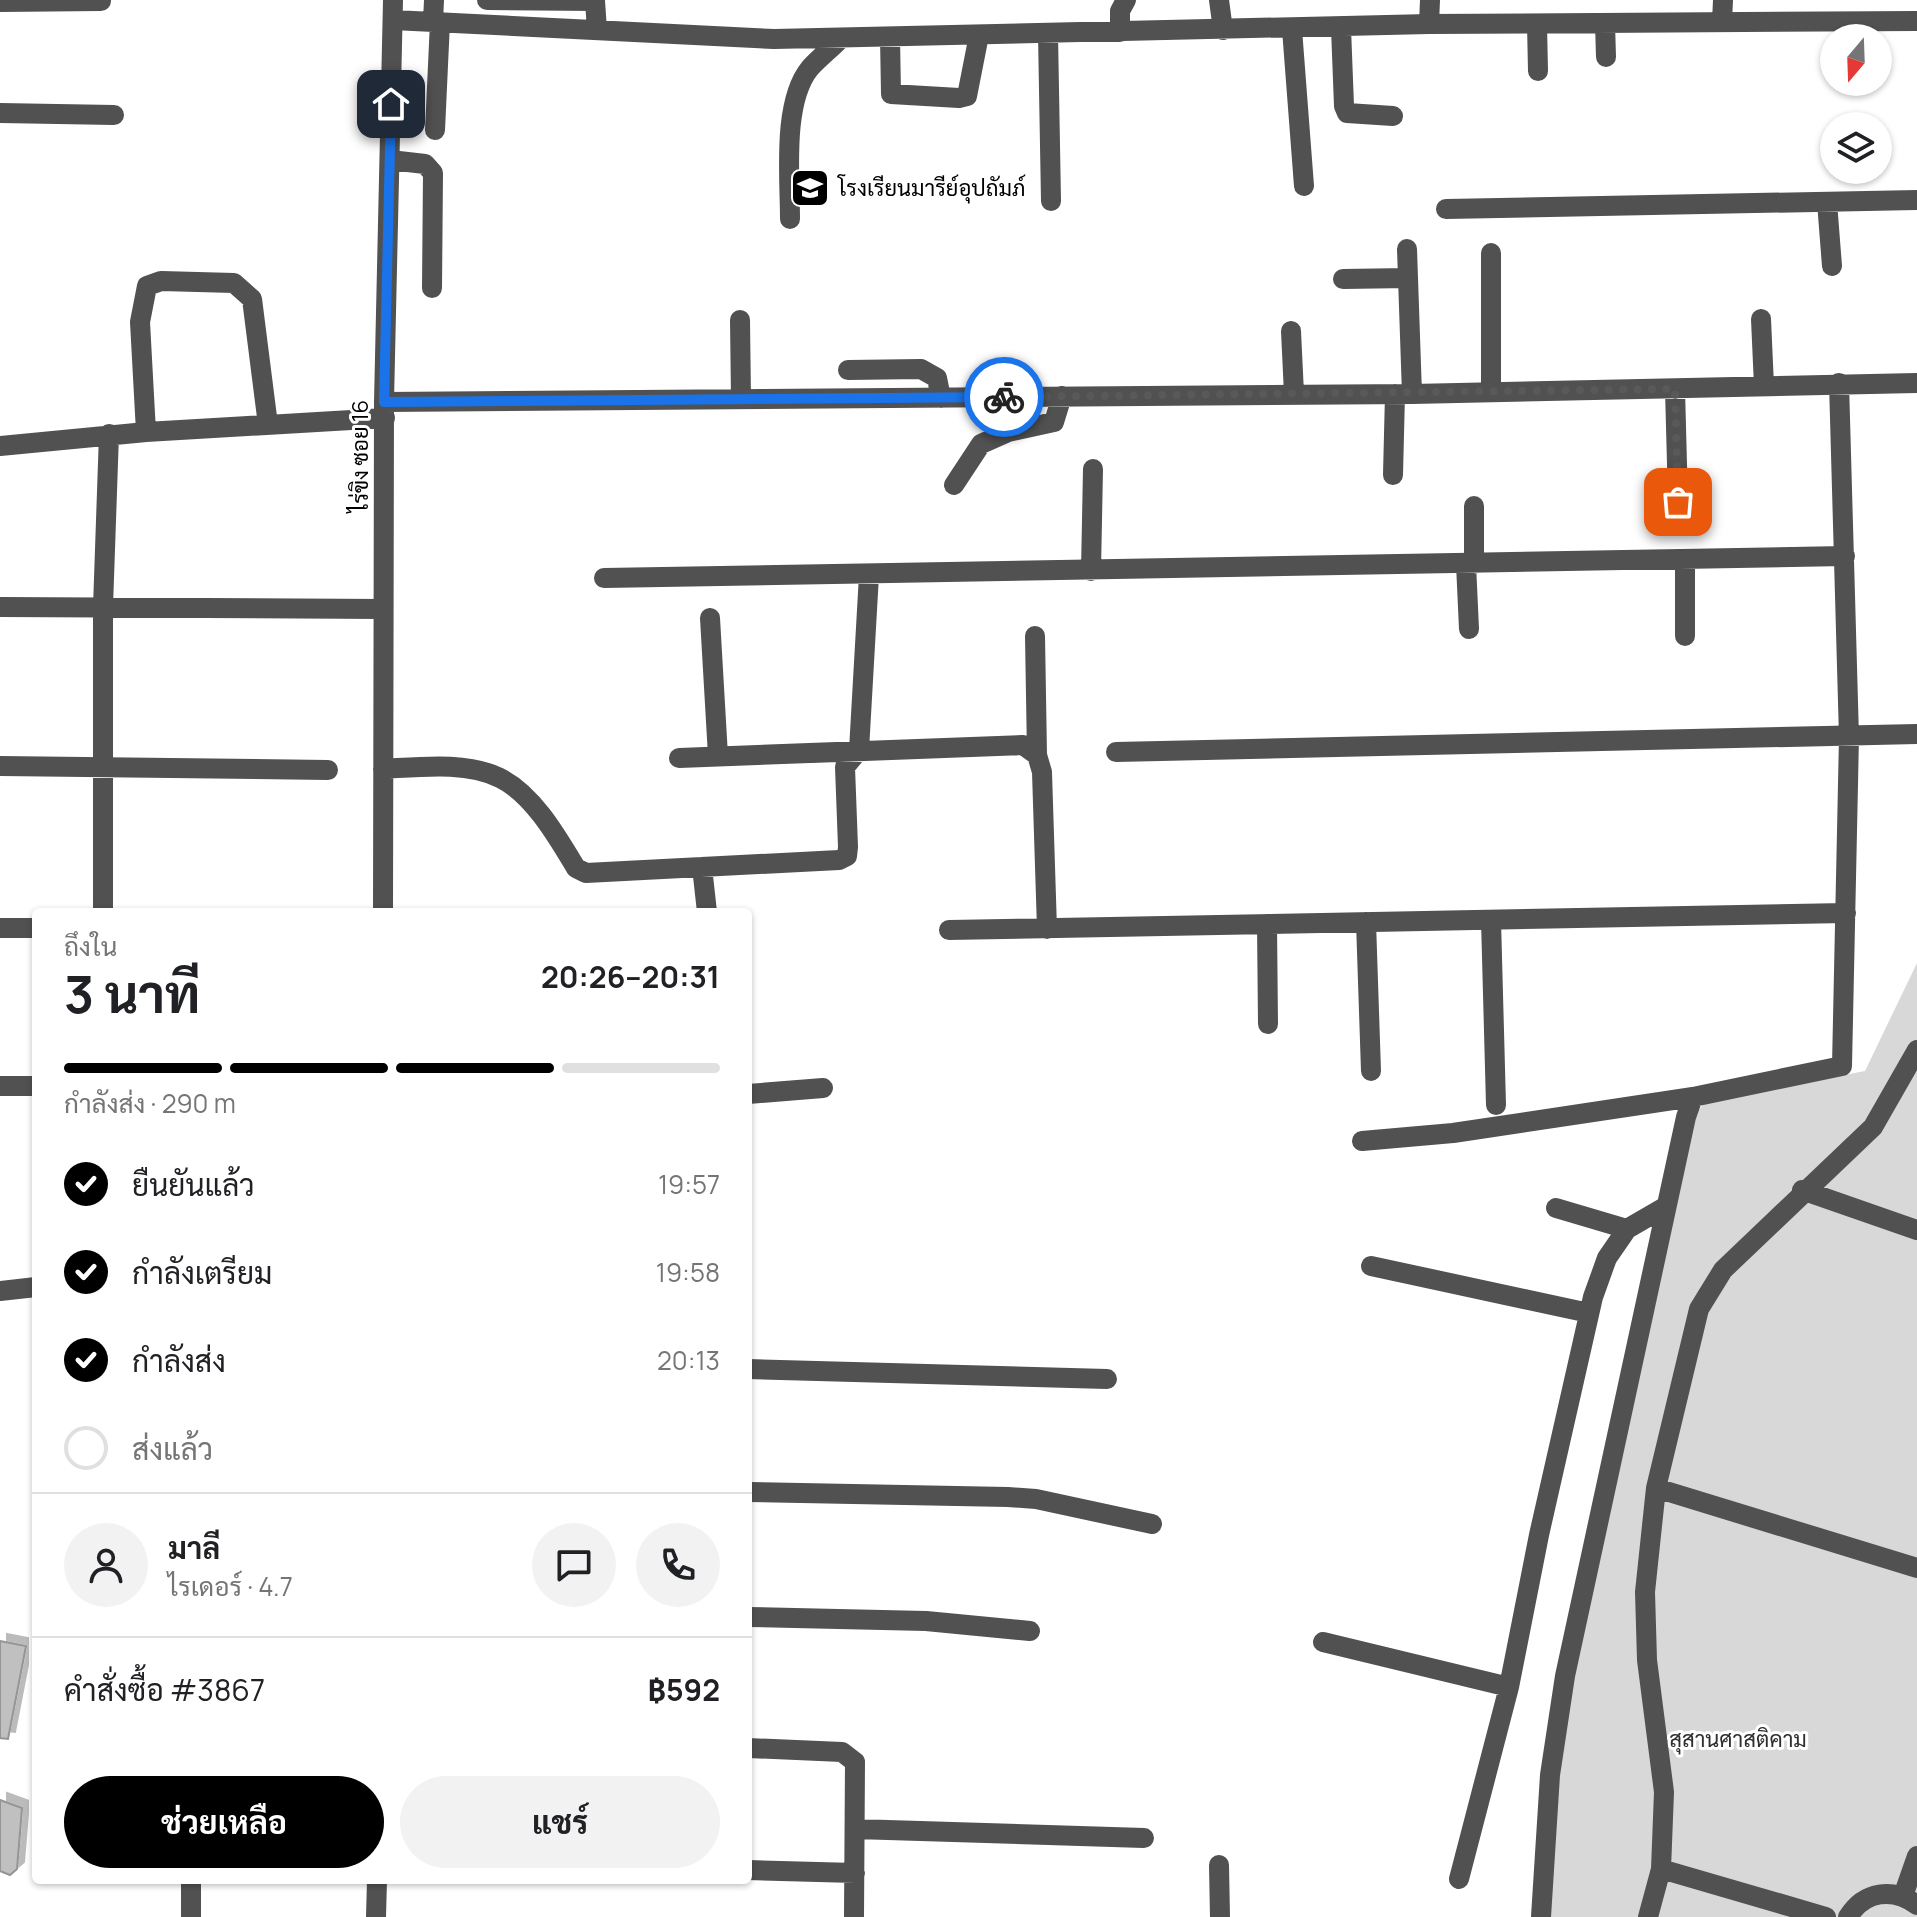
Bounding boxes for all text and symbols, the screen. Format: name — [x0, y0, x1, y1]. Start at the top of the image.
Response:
north arrow — [1820, 24, 1892, 96]
map controls — [1820, 24, 1892, 184]
pin — [357, 70, 425, 138]
icon: home — [369, 82, 413, 126]
button: layers — [1820, 112, 1892, 184]
school or university icon: โรงเรียนมารีย์อุปถัมภ์ — [789, 167, 831, 209]
place label: โรงเรียนมารีย์อุปถัมภ์ — [837, 173, 1026, 204]
courier — [964, 357, 1044, 437]
icon: bike — [982, 375, 1026, 419]
street label: ไร่ขิง ซอย 16 — [345, 400, 375, 514]
pin — [1644, 468, 1712, 536]
icon: bag — [1656, 480, 1700, 524]
text: ถึงใน — [64, 928, 117, 964]
text: 20:26–20:31 — [541, 956, 720, 997]
text: 3 นาที — [64, 958, 200, 1029]
text: กำลังส่ง · 290 m — [64, 1085, 236, 1121]
icon: check — [64, 1162, 108, 1206]
text: ยืนยันแล้ว — [132, 1164, 255, 1205]
text: 19:57 — [658, 1166, 720, 1202]
icon: check — [64, 1250, 108, 1294]
text: กำลังเตรียม — [132, 1252, 272, 1293]
text: 19:58 — [656, 1254, 720, 1290]
icon: check — [64, 1338, 108, 1382]
text: กำลังส่ง — [132, 1340, 226, 1381]
text: 20:13 — [657, 1342, 720, 1378]
text: ส่งแล้ว — [132, 1428, 213, 1469]
button: person — [64, 1523, 148, 1607]
button: chat — [532, 1523, 616, 1607]
button: phone — [636, 1523, 720, 1607]
text: มาลี — [168, 1527, 220, 1568]
text: ไรเดอร์ · 4.7 — [168, 1568, 293, 1604]
text: คำสั่งซื้อ #3867 — [64, 1669, 265, 1710]
text: ฿592 — [648, 1669, 720, 1710]
park label: สุสานศาสติคาม — [1669, 1724, 1807, 1755]
button: ช่วยเหลือ — [64, 1776, 384, 1868]
button: แชร์ — [400, 1776, 720, 1868]

